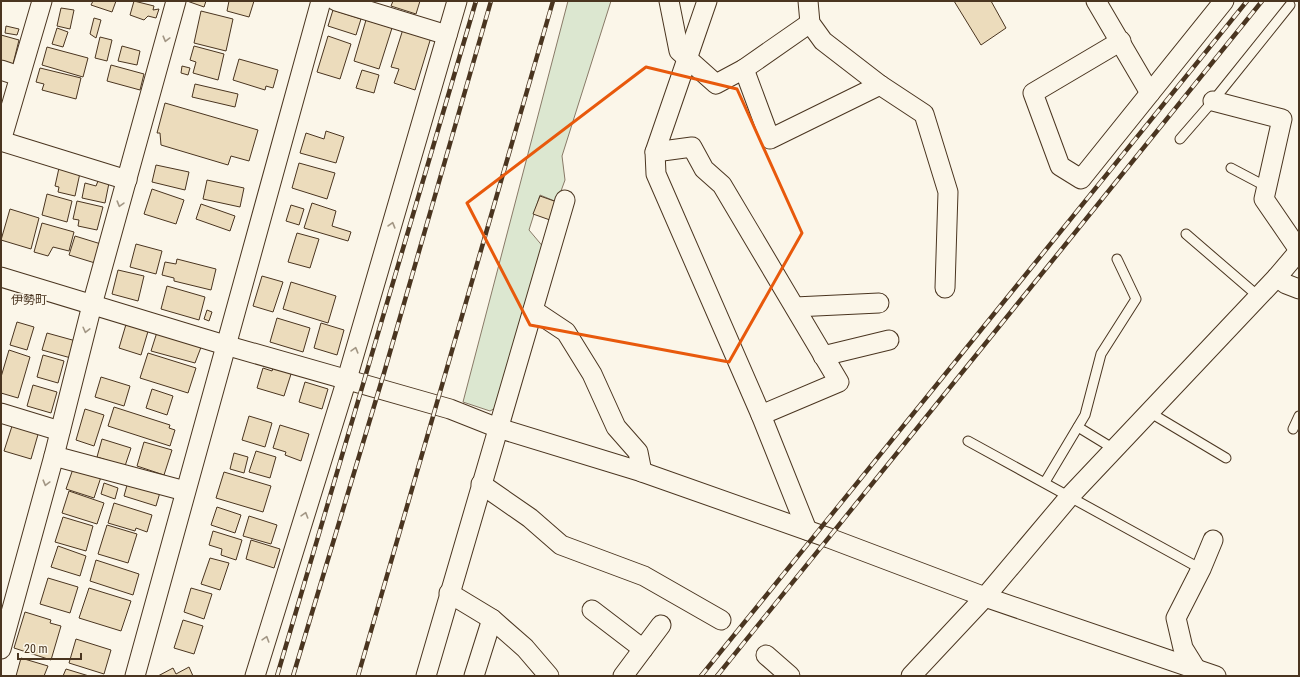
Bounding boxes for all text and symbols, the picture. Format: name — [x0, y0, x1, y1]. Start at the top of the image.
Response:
one-way arrow — [162, 35, 171, 42]
one-way arrow — [116, 201, 125, 208]
one-way arrow — [387, 222, 396, 229]
district label: 伊勢町 — [11, 293, 47, 307]
one-way arrow — [82, 326, 91, 333]
one-way arrow — [350, 347, 359, 354]
one-way arrow — [42, 479, 51, 486]
one-way arrow — [300, 511, 309, 518]
scale bar — [18, 635, 81, 661]
one-way arrow — [262, 635, 270, 642]
text: 20 m — [24, 642, 48, 656]

